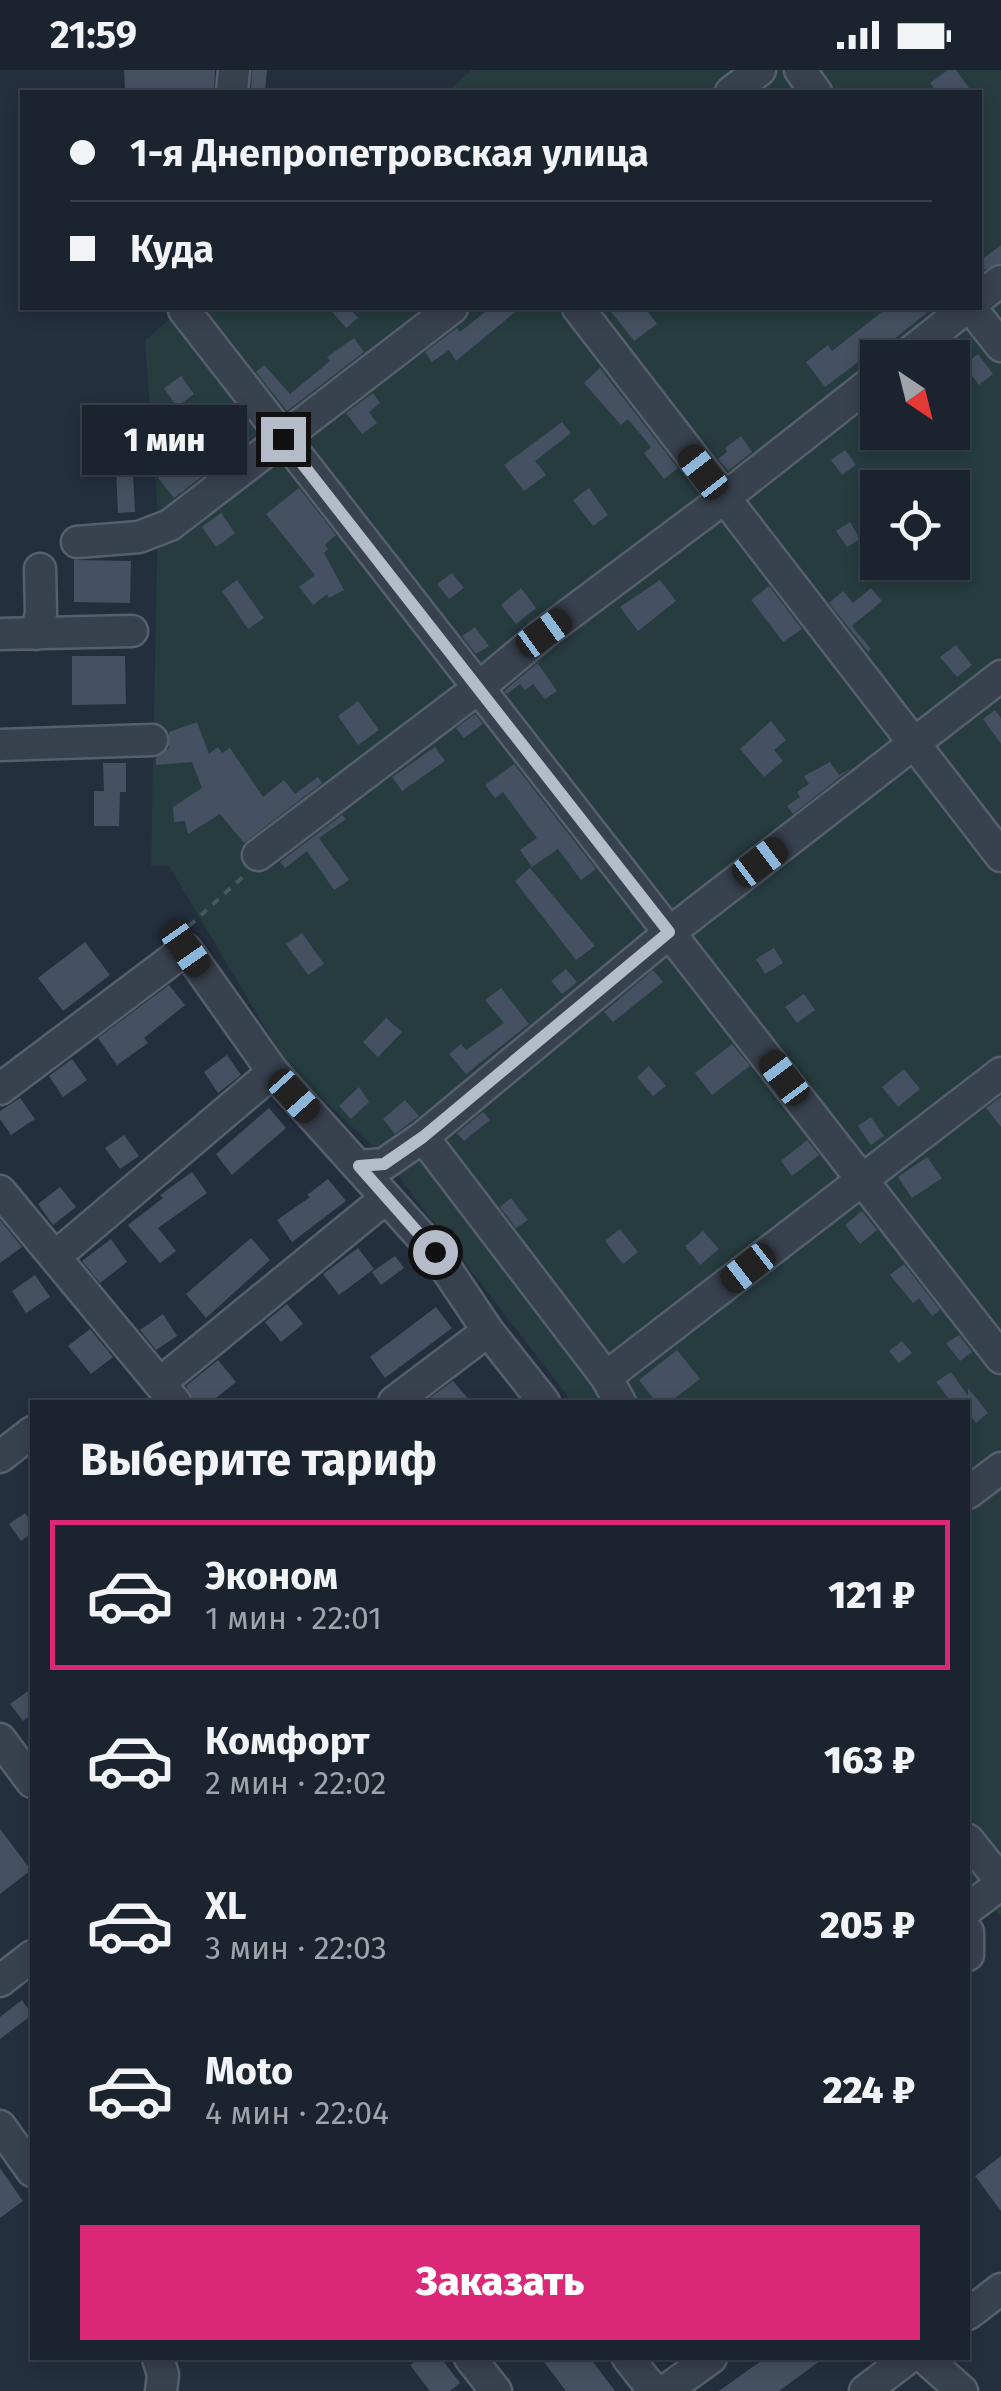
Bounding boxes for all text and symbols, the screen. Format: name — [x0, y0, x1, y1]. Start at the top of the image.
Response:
text: 21:59 — [50, 12, 137, 58]
text: 1-я Днепропетровская улица — [130, 130, 649, 176]
text: Куда — [130, 226, 214, 272]
north arrow — [860, 340, 970, 450]
map controls — [860, 340, 970, 580]
callout: 1 мин — [83, 404, 248, 474]
route end — [261, 417, 306, 462]
text: 1 мин — [124, 421, 205, 459]
car — [673, 439, 733, 505]
button: locate — [860, 470, 970, 580]
car — [511, 603, 577, 663]
car — [727, 832, 793, 892]
car — [157, 916, 215, 982]
car — [754, 1045, 814, 1111]
car — [263, 1064, 325, 1128]
route start — [413, 1230, 458, 1275]
car — [715, 1238, 781, 1298]
text: Выберите тариф — [80, 1433, 437, 1487]
icon: car — [85, 1550, 175, 1640]
text: Эконом — [205, 1553, 338, 1599]
text: 121 ₽ — [828, 1572, 915, 1618]
text: 1 мин · 22:01 — [205, 1599, 382, 1637]
icon: car — [85, 1715, 175, 1805]
text: Комфорт — [205, 1718, 369, 1764]
text: 163 ₽ — [824, 1737, 915, 1783]
text: 2 мин · 22:02 — [205, 1764, 386, 1802]
icon: car — [85, 1880, 175, 1970]
text: XL — [205, 1883, 247, 1929]
text: 205 ₽ — [820, 1902, 915, 1948]
text: 3 мин · 22:03 — [205, 1929, 387, 1967]
icon: car — [85, 2045, 175, 2135]
text: Moto — [205, 2048, 293, 2094]
text: 224 ₽ — [823, 2067, 915, 2113]
text: 4 мин · 22:04 — [205, 2094, 389, 2132]
button: Заказать — [80, 2225, 920, 2340]

